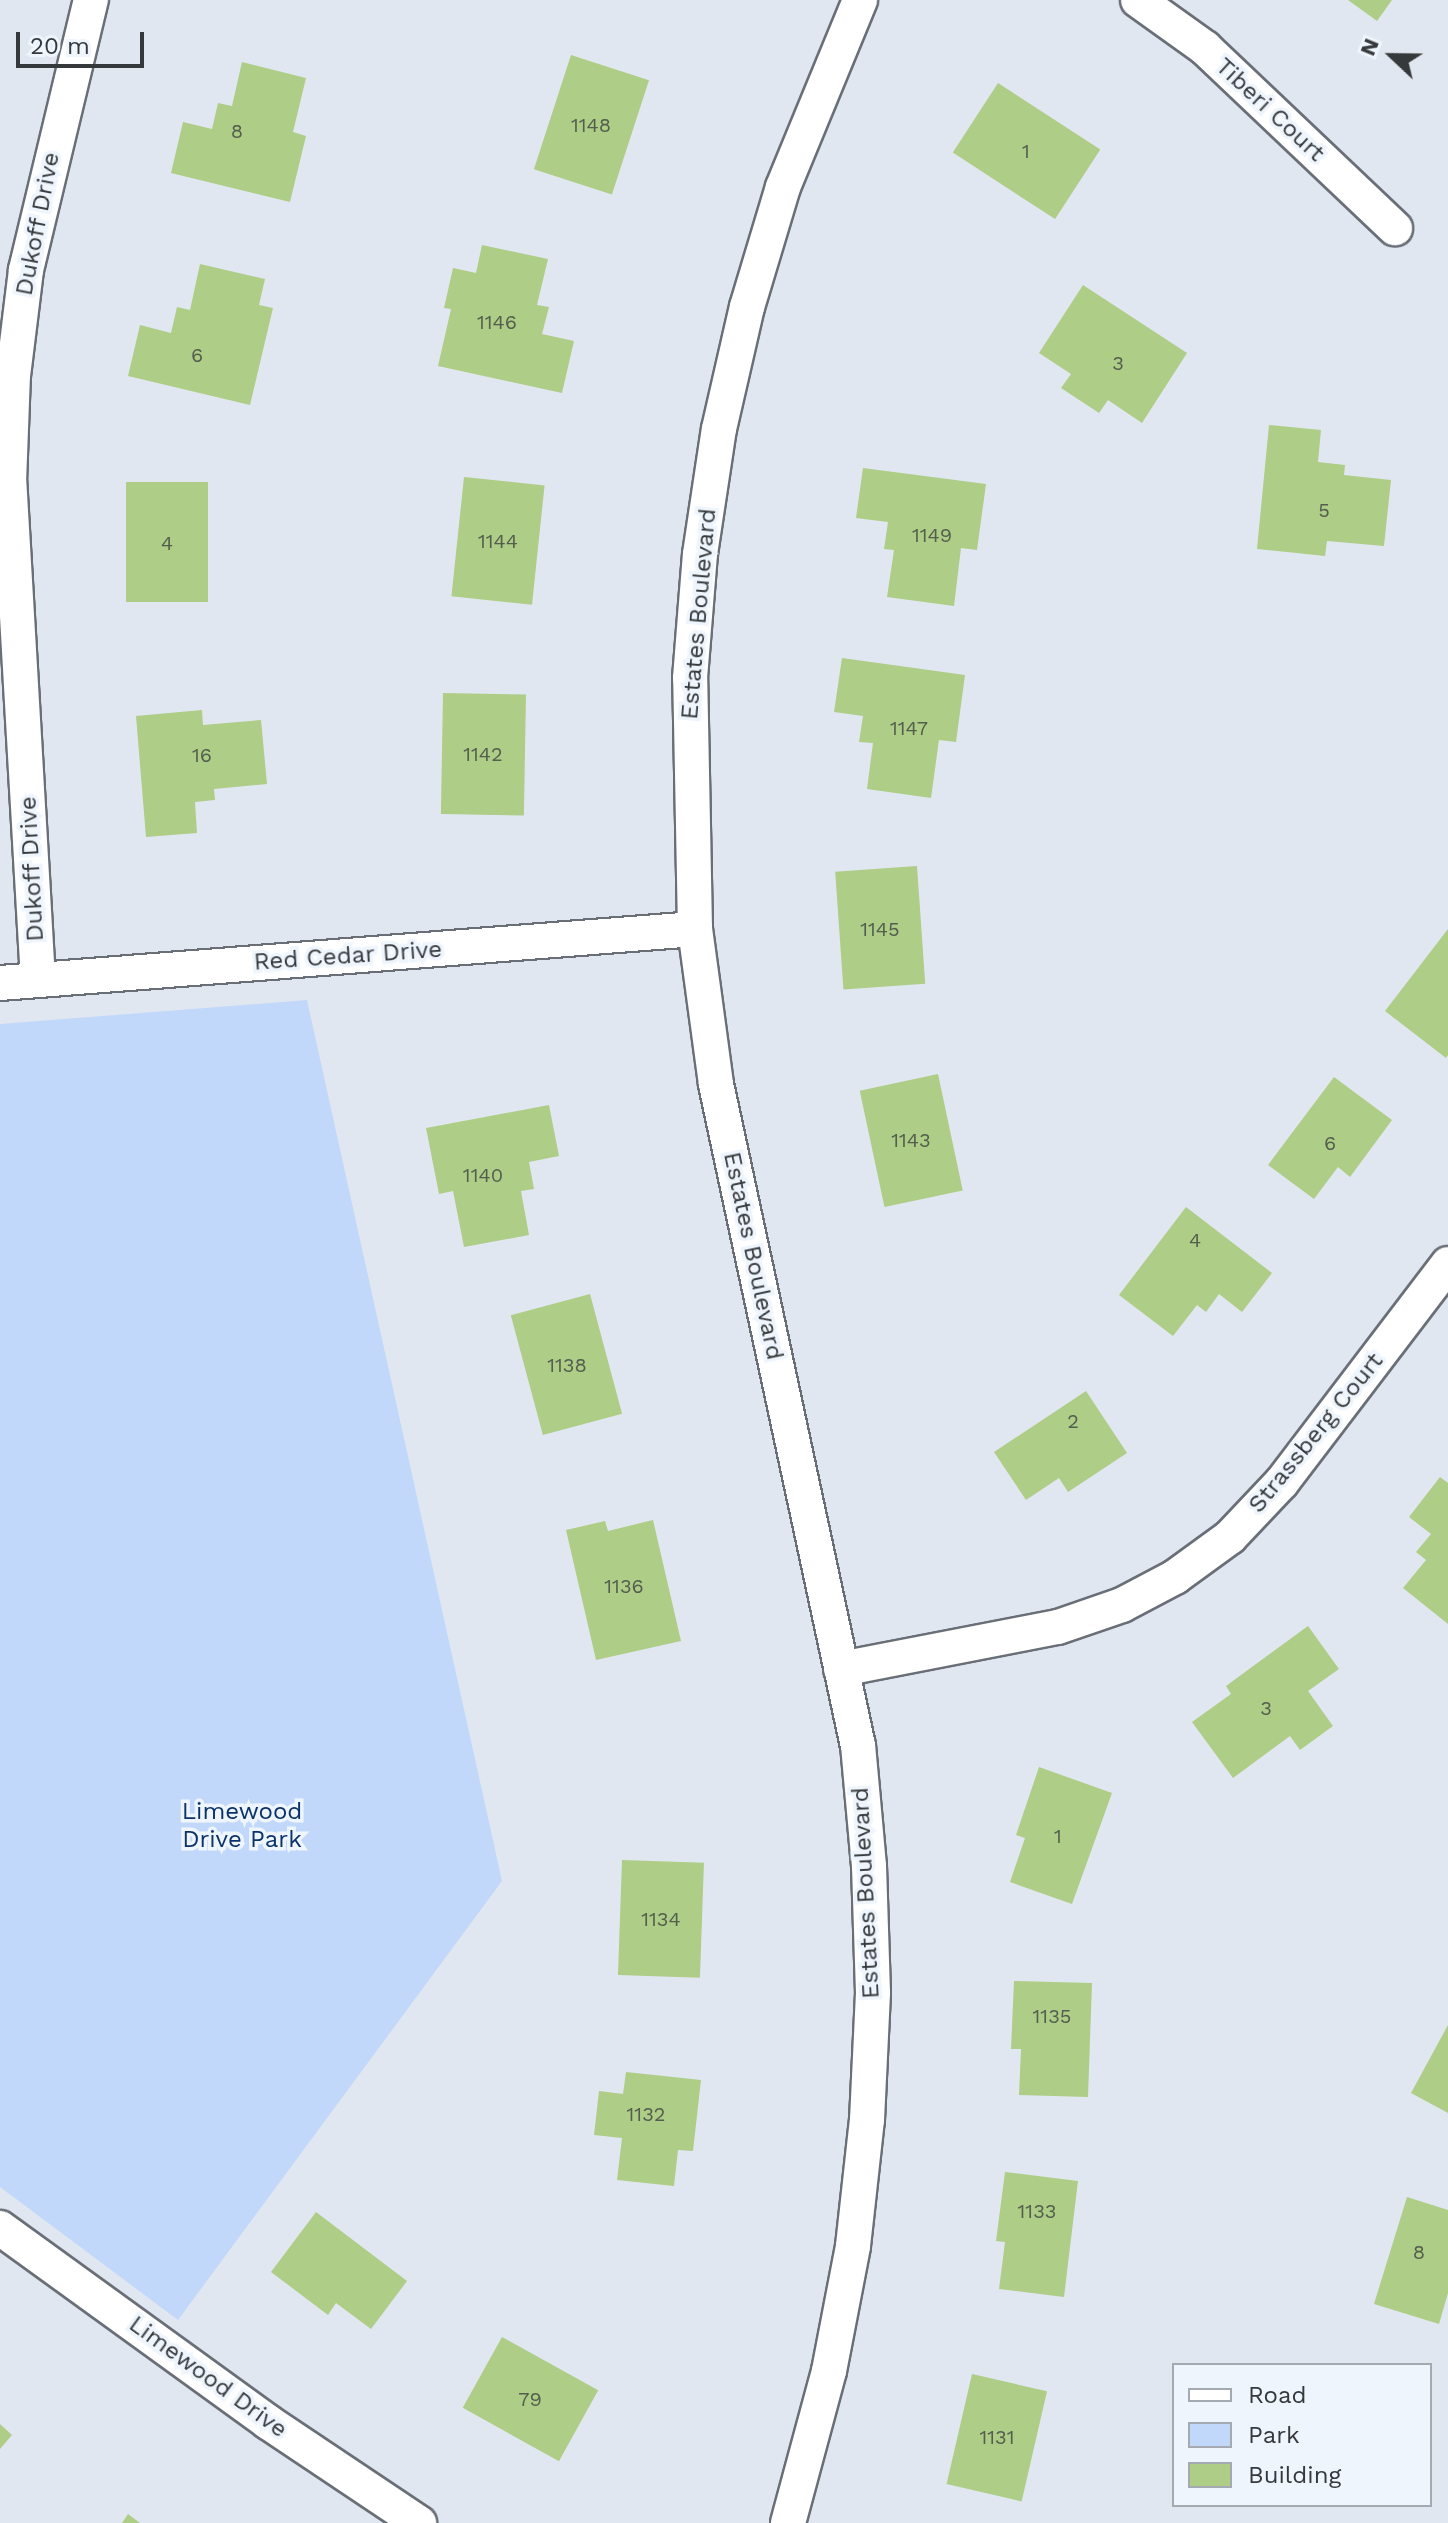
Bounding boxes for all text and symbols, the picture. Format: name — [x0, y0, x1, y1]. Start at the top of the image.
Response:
scale bar — [20, 16, 148, 66]
north arrow — [1352, 16, 1432, 96]
text: 20 m — [30, 32, 90, 60]
text: N — [1355, 35, 1384, 59]
street label: Tiberi Court — [1210, 52, 1330, 168]
house number: 1148 — [571, 113, 611, 137]
house number: 8 — [231, 119, 243, 143]
house number: 1 — [1022, 139, 1030, 163]
street label: Dukoff Drive — [10, 149, 66, 299]
house number: 1146 — [477, 310, 517, 334]
house number: 6 — [191, 343, 203, 367]
house number: 3 — [1112, 351, 1124, 375]
house number: 5 — [1318, 498, 1330, 522]
street label: Estates Boulevard — [675, 507, 723, 721]
house number: 1149 — [912, 523, 952, 547]
house number: 1144 — [478, 529, 518, 553]
house number: 4 — [161, 531, 173, 555]
house number: 1147 — [890, 716, 928, 740]
house number: 1142 — [463, 742, 503, 766]
house number: 16 — [192, 743, 212, 767]
street label: Dukoff Drive — [14, 795, 50, 943]
house number: 1145 — [860, 917, 900, 941]
street label: Red Cedar Drive — [253, 935, 443, 977]
house number: 1143 — [891, 1128, 931, 1152]
house number: 6 — [1324, 1131, 1336, 1155]
street label: Estates Boulevard — [717, 1149, 789, 1363]
house number: 1140 — [463, 1163, 503, 1187]
house number: 4 — [1189, 1228, 1201, 1252]
street label: Strassberg Court — [1243, 1347, 1389, 1519]
house number: 1138 — [547, 1353, 587, 1377]
house number: 2 — [1067, 1409, 1079, 1433]
house number: 1136 — [604, 1574, 644, 1598]
house number: 3 — [1260, 1696, 1272, 1720]
street label: Estates Boulevard — [846, 1786, 886, 2000]
park label: Limewood Drive Park — [182, 1798, 302, 1854]
house number: 1 — [1054, 1824, 1062, 1848]
house number: 1134 — [641, 1907, 681, 1931]
house number: 1135 — [1033, 2004, 1071, 2028]
house number: 1132 — [627, 2102, 665, 2126]
house number: 1133 — [1018, 2199, 1056, 2223]
house number: 8 — [1413, 2240, 1425, 2264]
street label: Limewood Drive — [123, 2310, 293, 2444]
legend — [1172, 2363, 1432, 2507]
text: Road — [1248, 2381, 1307, 2409]
house number: 79 — [518, 2387, 542, 2411]
text: Park — [1248, 2421, 1300, 2449]
house number: 1131 — [979, 2425, 1015, 2449]
text: Building — [1248, 2461, 1341, 2489]

